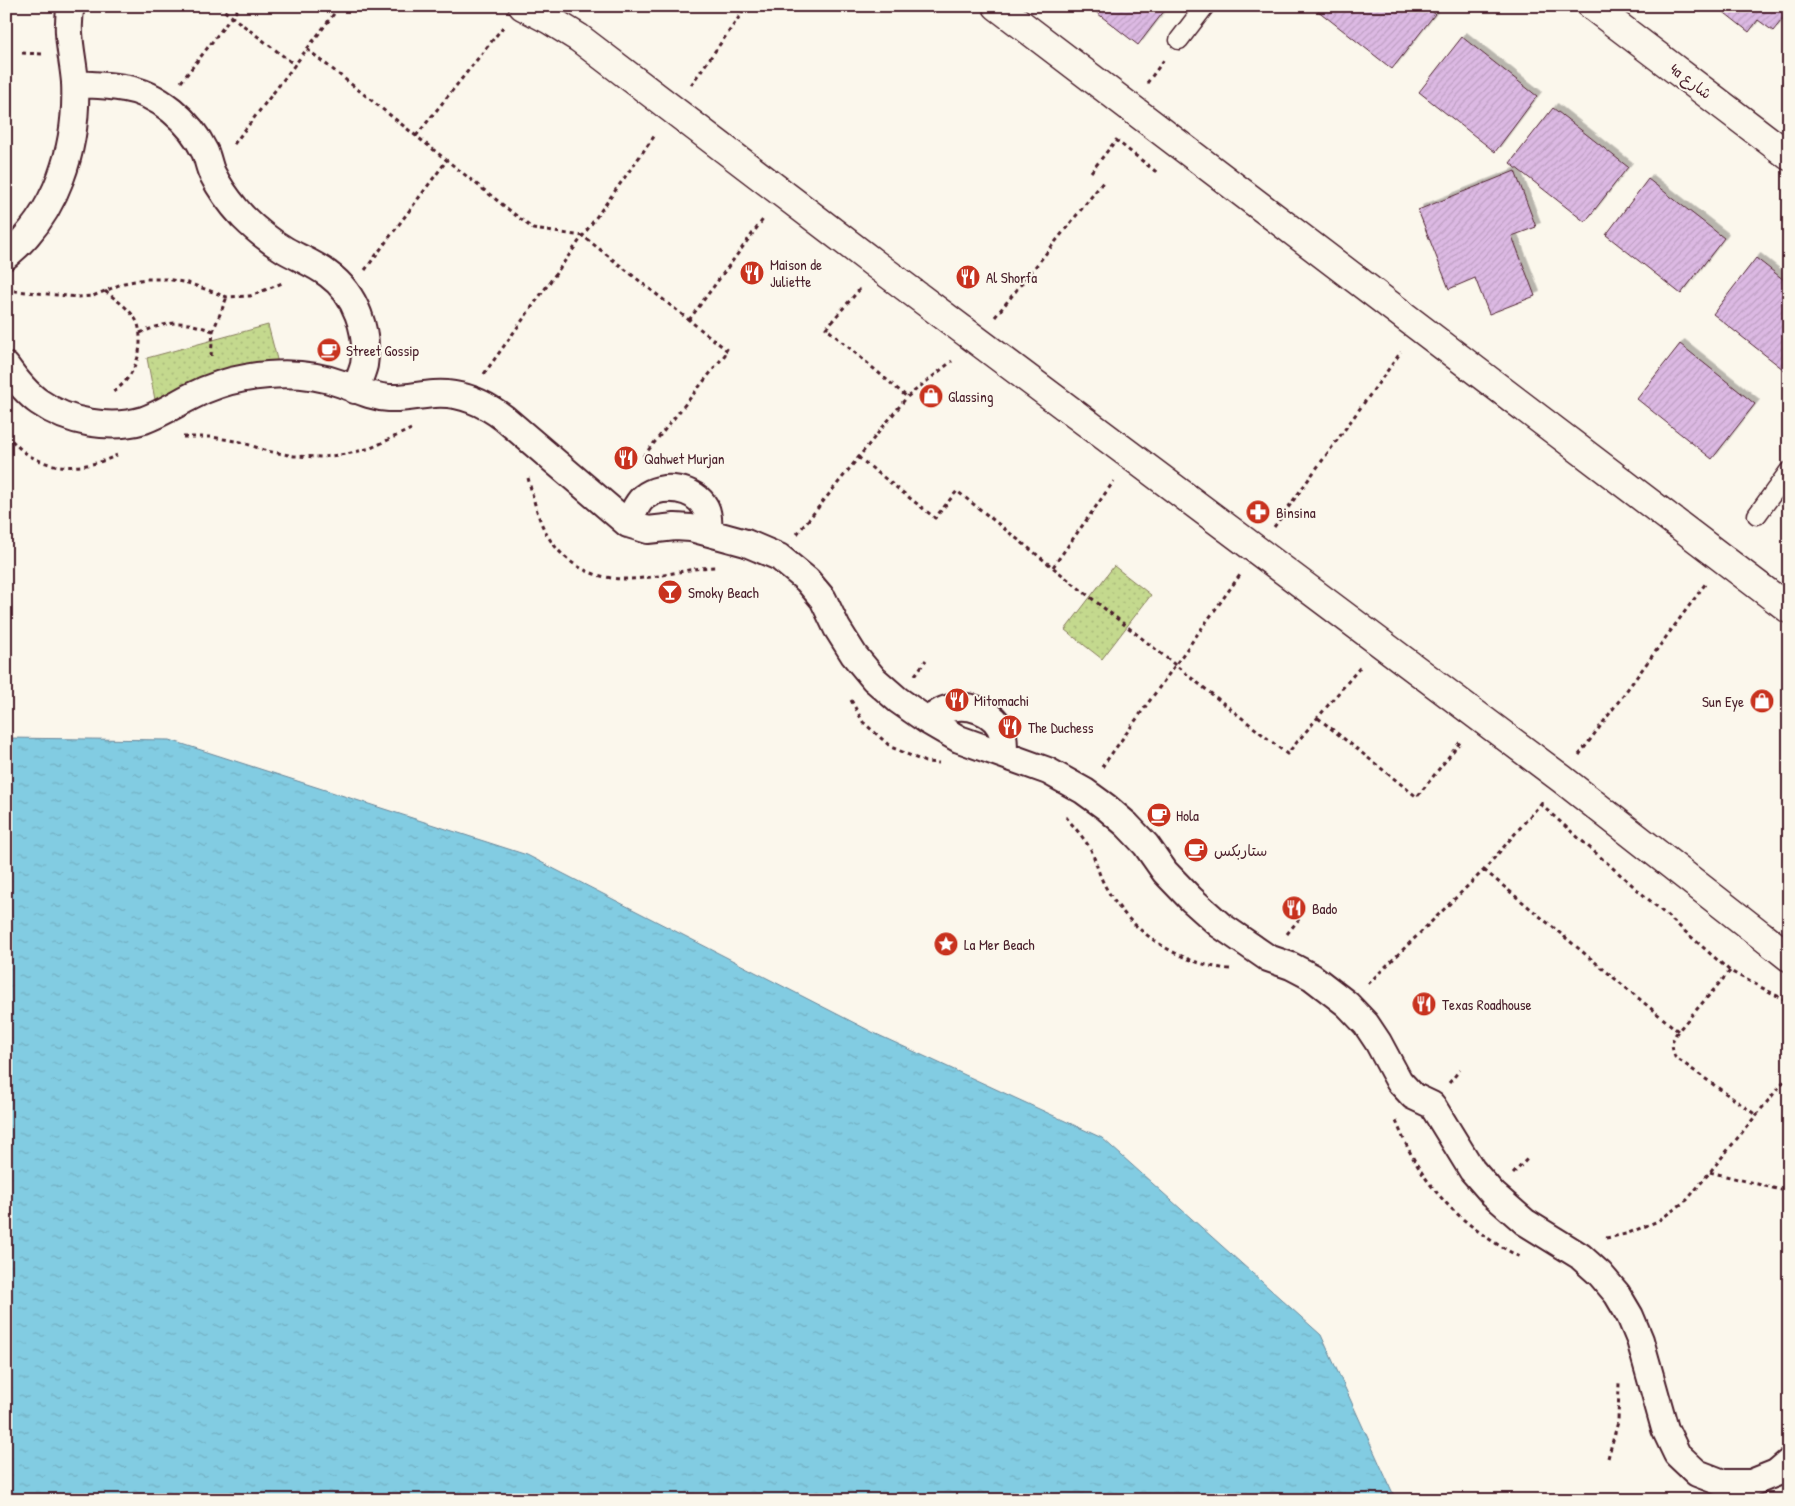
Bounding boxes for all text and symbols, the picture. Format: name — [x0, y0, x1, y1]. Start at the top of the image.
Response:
street label: 4a شارع — [1666, 58, 1716, 104]
place label: Maison de Juliette — [770, 254, 822, 292]
restaurant icon: Maison de Juliette — [739, 260, 765, 286]
restaurant icon: Al Shorfa — [955, 264, 981, 290]
place label: Al Shorfa — [986, 267, 1037, 288]
cafe icon: Street Gossip — [316, 337, 342, 363]
place label: Street Gossip — [346, 340, 420, 361]
shop icon: Glassing — [918, 383, 944, 409]
place label: Glassing — [948, 386, 994, 407]
restaurant icon: Qahwet Murjan — [613, 445, 639, 471]
place label: Qahwet Murjan — [644, 448, 725, 469]
pharmacy icon: Binsina — [1245, 499, 1271, 525]
place label: Binsina — [1276, 502, 1316, 523]
bar icon: Smoky Beach — [657, 579, 683, 605]
place label: Smoky Beach — [688, 582, 759, 603]
restaurant icon: Mitomachi — [944, 687, 970, 713]
shop icon: Sun Eye — [1749, 688, 1775, 714]
place label: Mitomachi — [974, 690, 1029, 711]
place label: Sun Eye — [1702, 691, 1744, 712]
restaurant icon: The Duchess — [997, 714, 1023, 740]
place label: The Duchess — [1028, 717, 1094, 738]
cafe icon: Hola — [1146, 802, 1172, 828]
place label: Hola — [1176, 805, 1199, 826]
cafe icon: ستاربكس — [1183, 837, 1209, 863]
place label: ستاربكس — [1214, 840, 1267, 861]
restaurant icon: Bado — [1281, 895, 1307, 921]
place label: Bado — [1312, 898, 1337, 919]
place icon: La Mer Beach — [933, 931, 959, 957]
place label: La Mer Beach — [964, 934, 1035, 955]
restaurant icon: Texas Roadhouse — [1411, 991, 1437, 1017]
place label: Texas Roadhouse — [1442, 994, 1532, 1015]

